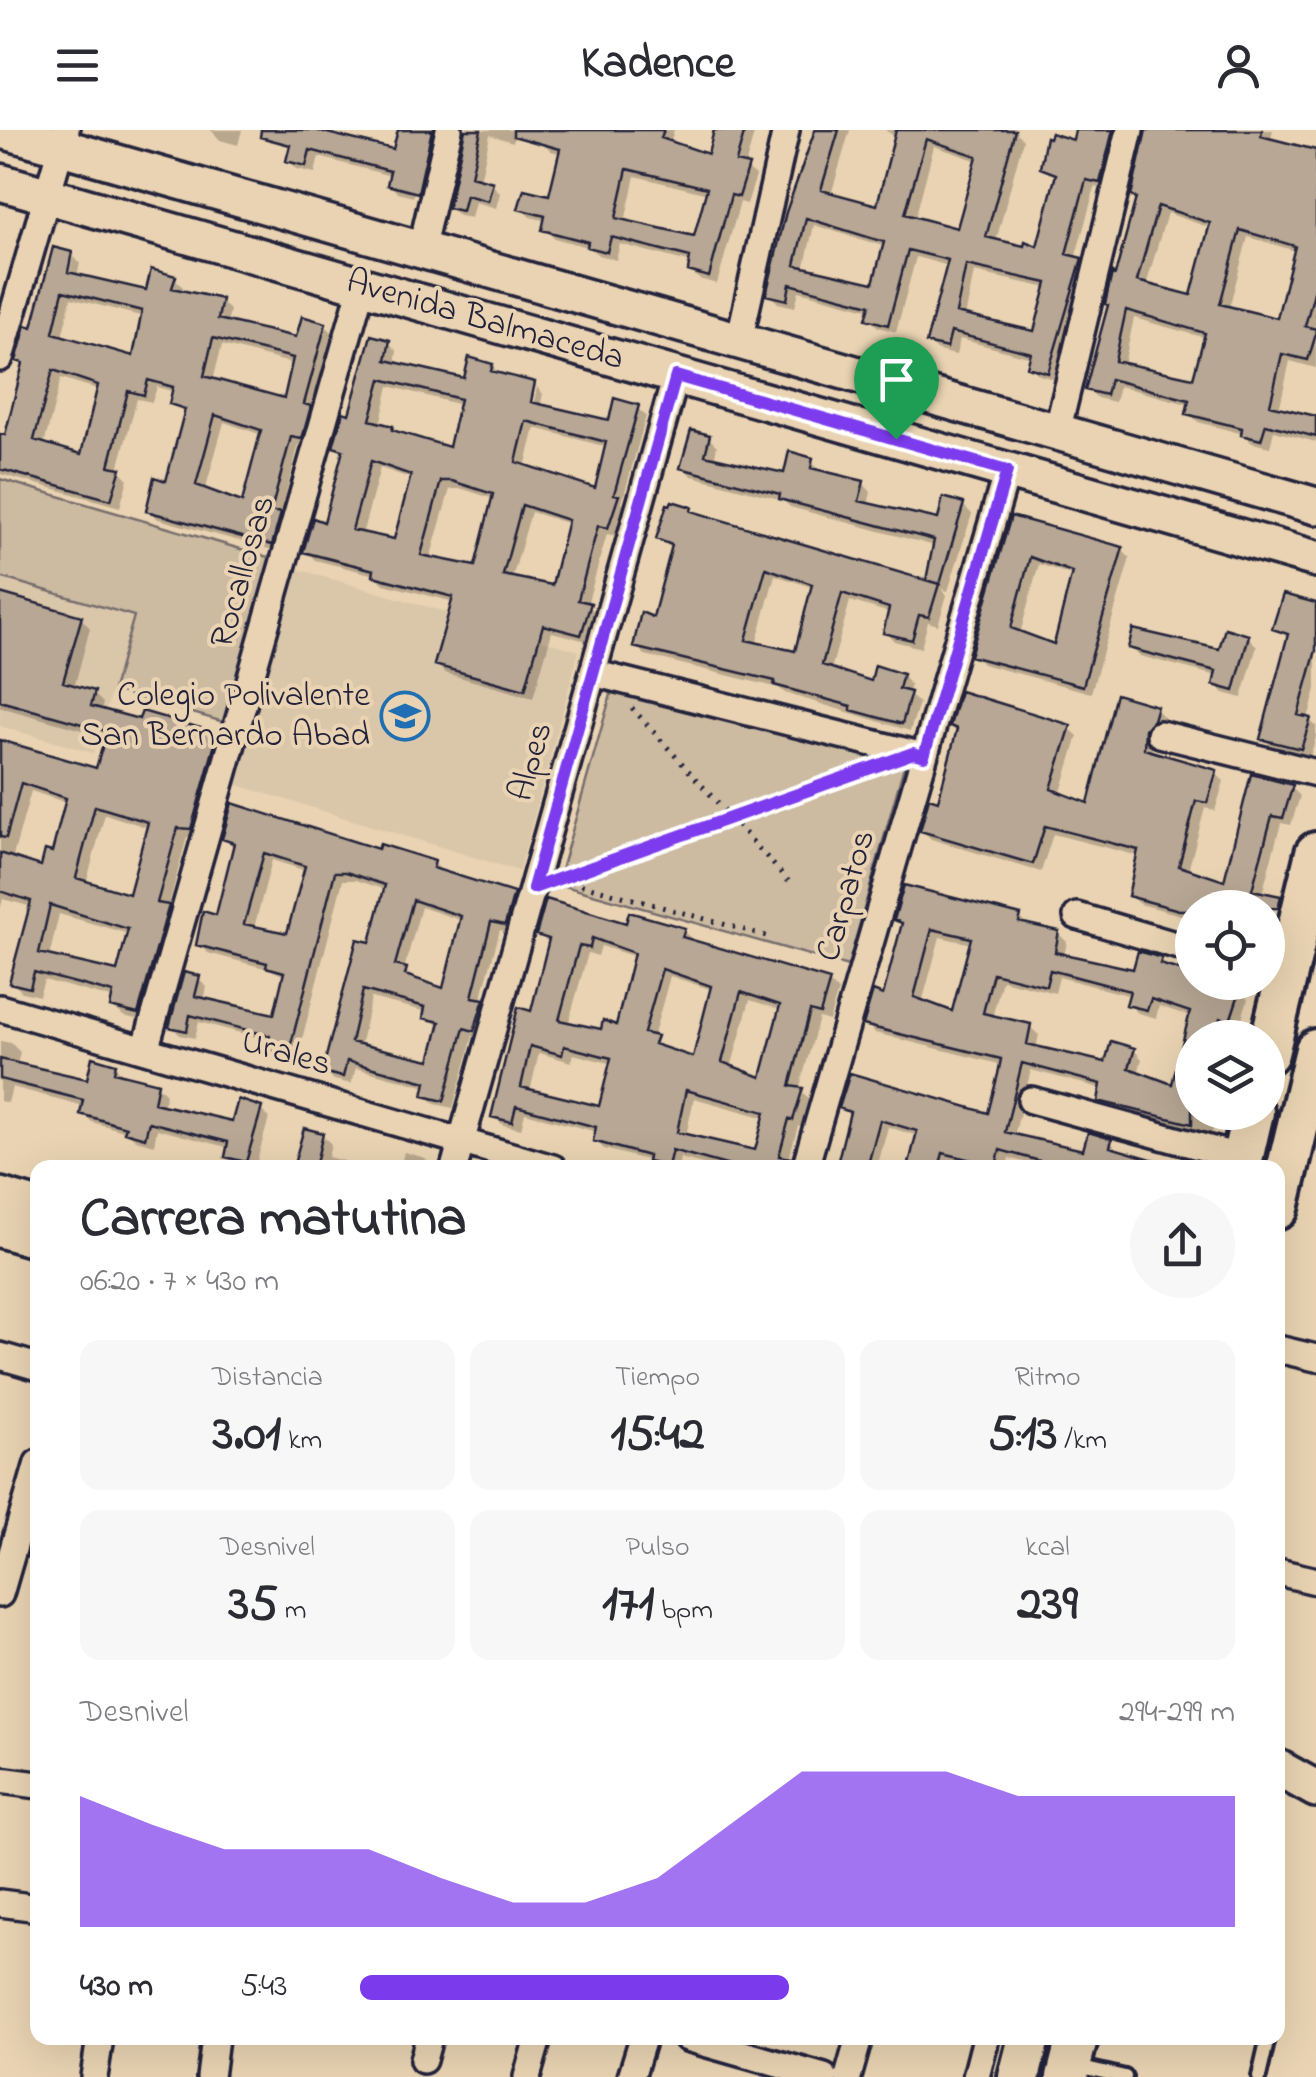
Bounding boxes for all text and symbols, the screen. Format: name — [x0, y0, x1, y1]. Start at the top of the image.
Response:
text: Kadence — [581, 32, 735, 98]
icon: menu — [50, 38, 105, 93]
icon: person — [1211, 38, 1266, 93]
street label: Avenida Balmaceda — [340, 257, 630, 385]
pin — [854, 337, 939, 440]
icon: arrive — [869, 352, 924, 407]
street label: Rocallosas — [198, 490, 290, 654]
place label: Colegio Polivalente San Bernardo Abad — [80, 671, 370, 762]
school or university icon: Colegio Polivalente San Bernardo Abad — [379, 690, 431, 742]
street label: Alpes — [496, 717, 568, 807]
street label: Carpatos — [804, 824, 890, 968]
map controls — [1175, 890, 1285, 1130]
button: locate — [1175, 890, 1285, 1000]
street label: Urales — [235, 1017, 337, 1091]
button: layers — [1175, 1020, 1285, 1130]
text: Carrera matutina — [80, 1181, 467, 1261]
button: share — [1130, 1193, 1235, 1298]
text: 06:20 · 7 × 430 m — [80, 1259, 279, 1306]
text: Distancia — [212, 1358, 323, 1399]
text: Tiempo — [615, 1358, 700, 1399]
text: Ritmo — [1014, 1358, 1081, 1399]
text: 3.01 — [213, 1399, 281, 1472]
text: 15:42 — [610, 1399, 705, 1472]
text: 5:13 — [988, 1399, 1057, 1472]
text: km — [281, 1421, 322, 1462]
text: /km — [1057, 1421, 1107, 1462]
text: Desnivel — [220, 1528, 315, 1569]
text: Pulso — [626, 1528, 689, 1569]
text: kcal — [1025, 1528, 1070, 1569]
text: 35 — [229, 1569, 278, 1642]
text: 171 — [602, 1569, 654, 1642]
text: 239 — [1017, 1569, 1078, 1642]
text: m — [278, 1591, 306, 1632]
text: bpm — [654, 1591, 713, 1632]
text: Desnivel — [80, 1690, 189, 1737]
text: 294–299 m — [1119, 1690, 1235, 1737]
text: 430 m — [80, 1964, 153, 2011]
text: 5:43 — [240, 1964, 287, 2011]

